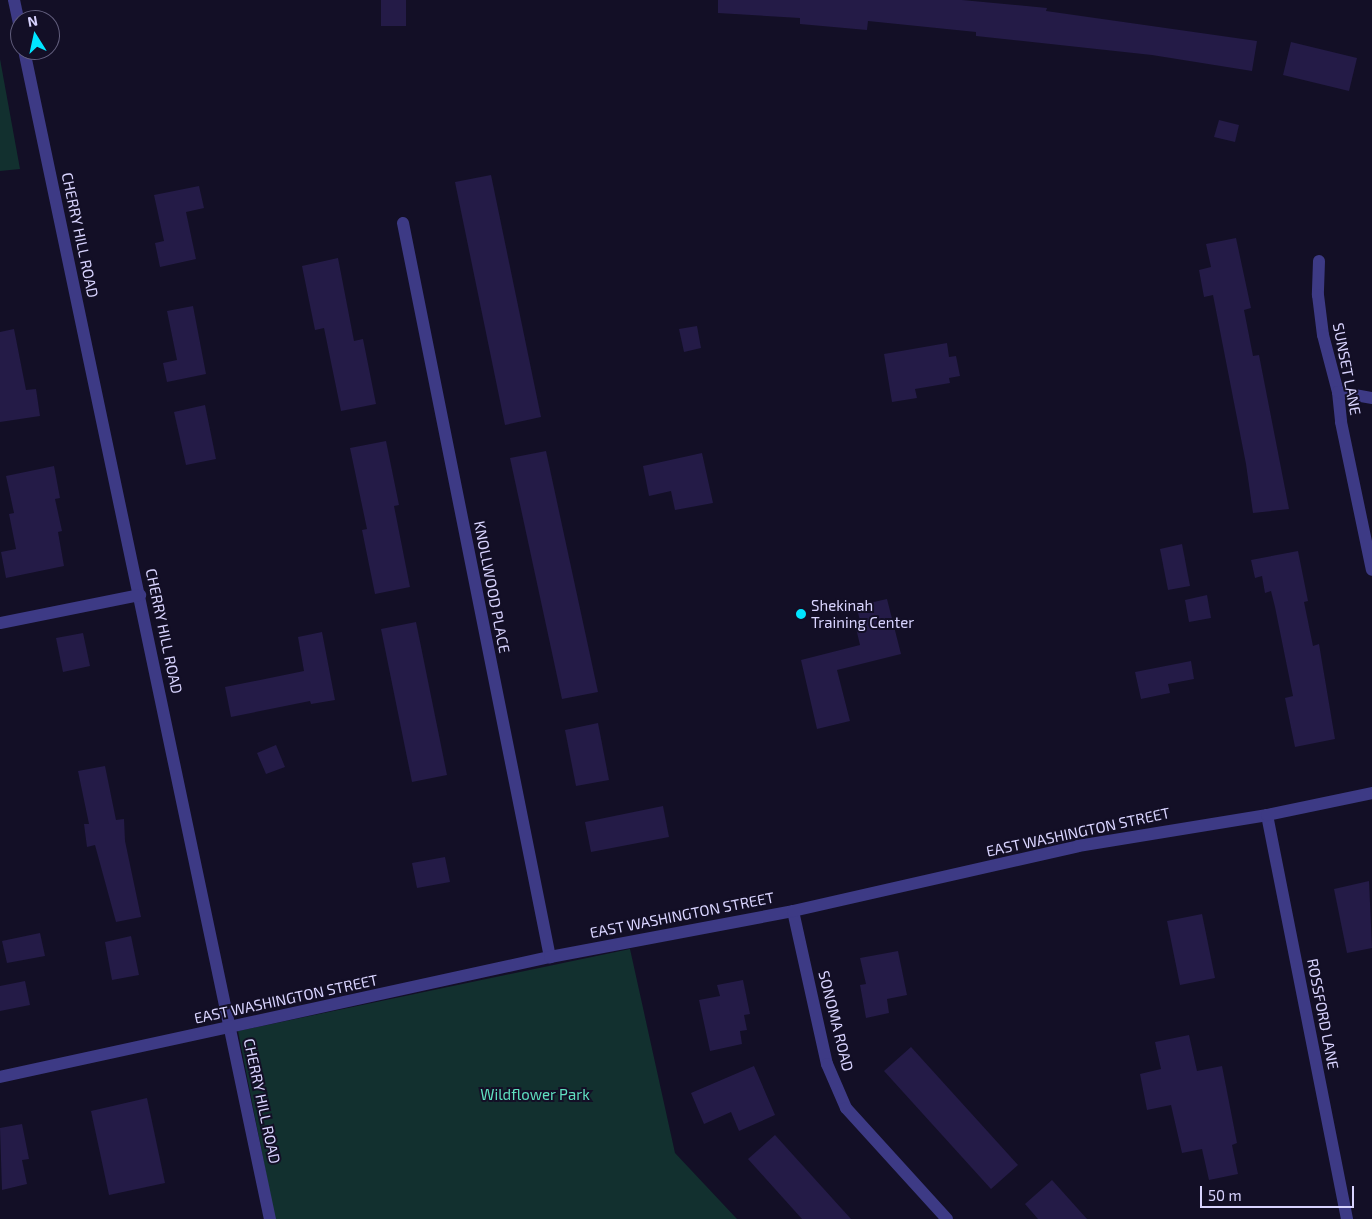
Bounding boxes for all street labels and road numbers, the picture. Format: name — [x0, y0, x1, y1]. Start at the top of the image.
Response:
street label: CHERRY HILL ROAD — [58, 170, 102, 300]
street label: SUNSET LANE — [1329, 321, 1365, 417]
street label: KNOLLWOOD PLACE — [470, 519, 514, 655]
street label: CHERRY HILL ROAD — [142, 566, 186, 696]
street label: EAST WASHINGTON STREET — [984, 804, 1172, 860]
street label: EAST WASHINGTON STREET — [588, 888, 776, 942]
street label: ROSSFORD LANE — [1303, 957, 1343, 1071]
street label: SONOMA ROAD — [815, 969, 857, 1073]
street label: EAST WASHINGTON STREET — [192, 971, 380, 1027]
street label: CHERRY HILL ROAD — [240, 1036, 284, 1166]

